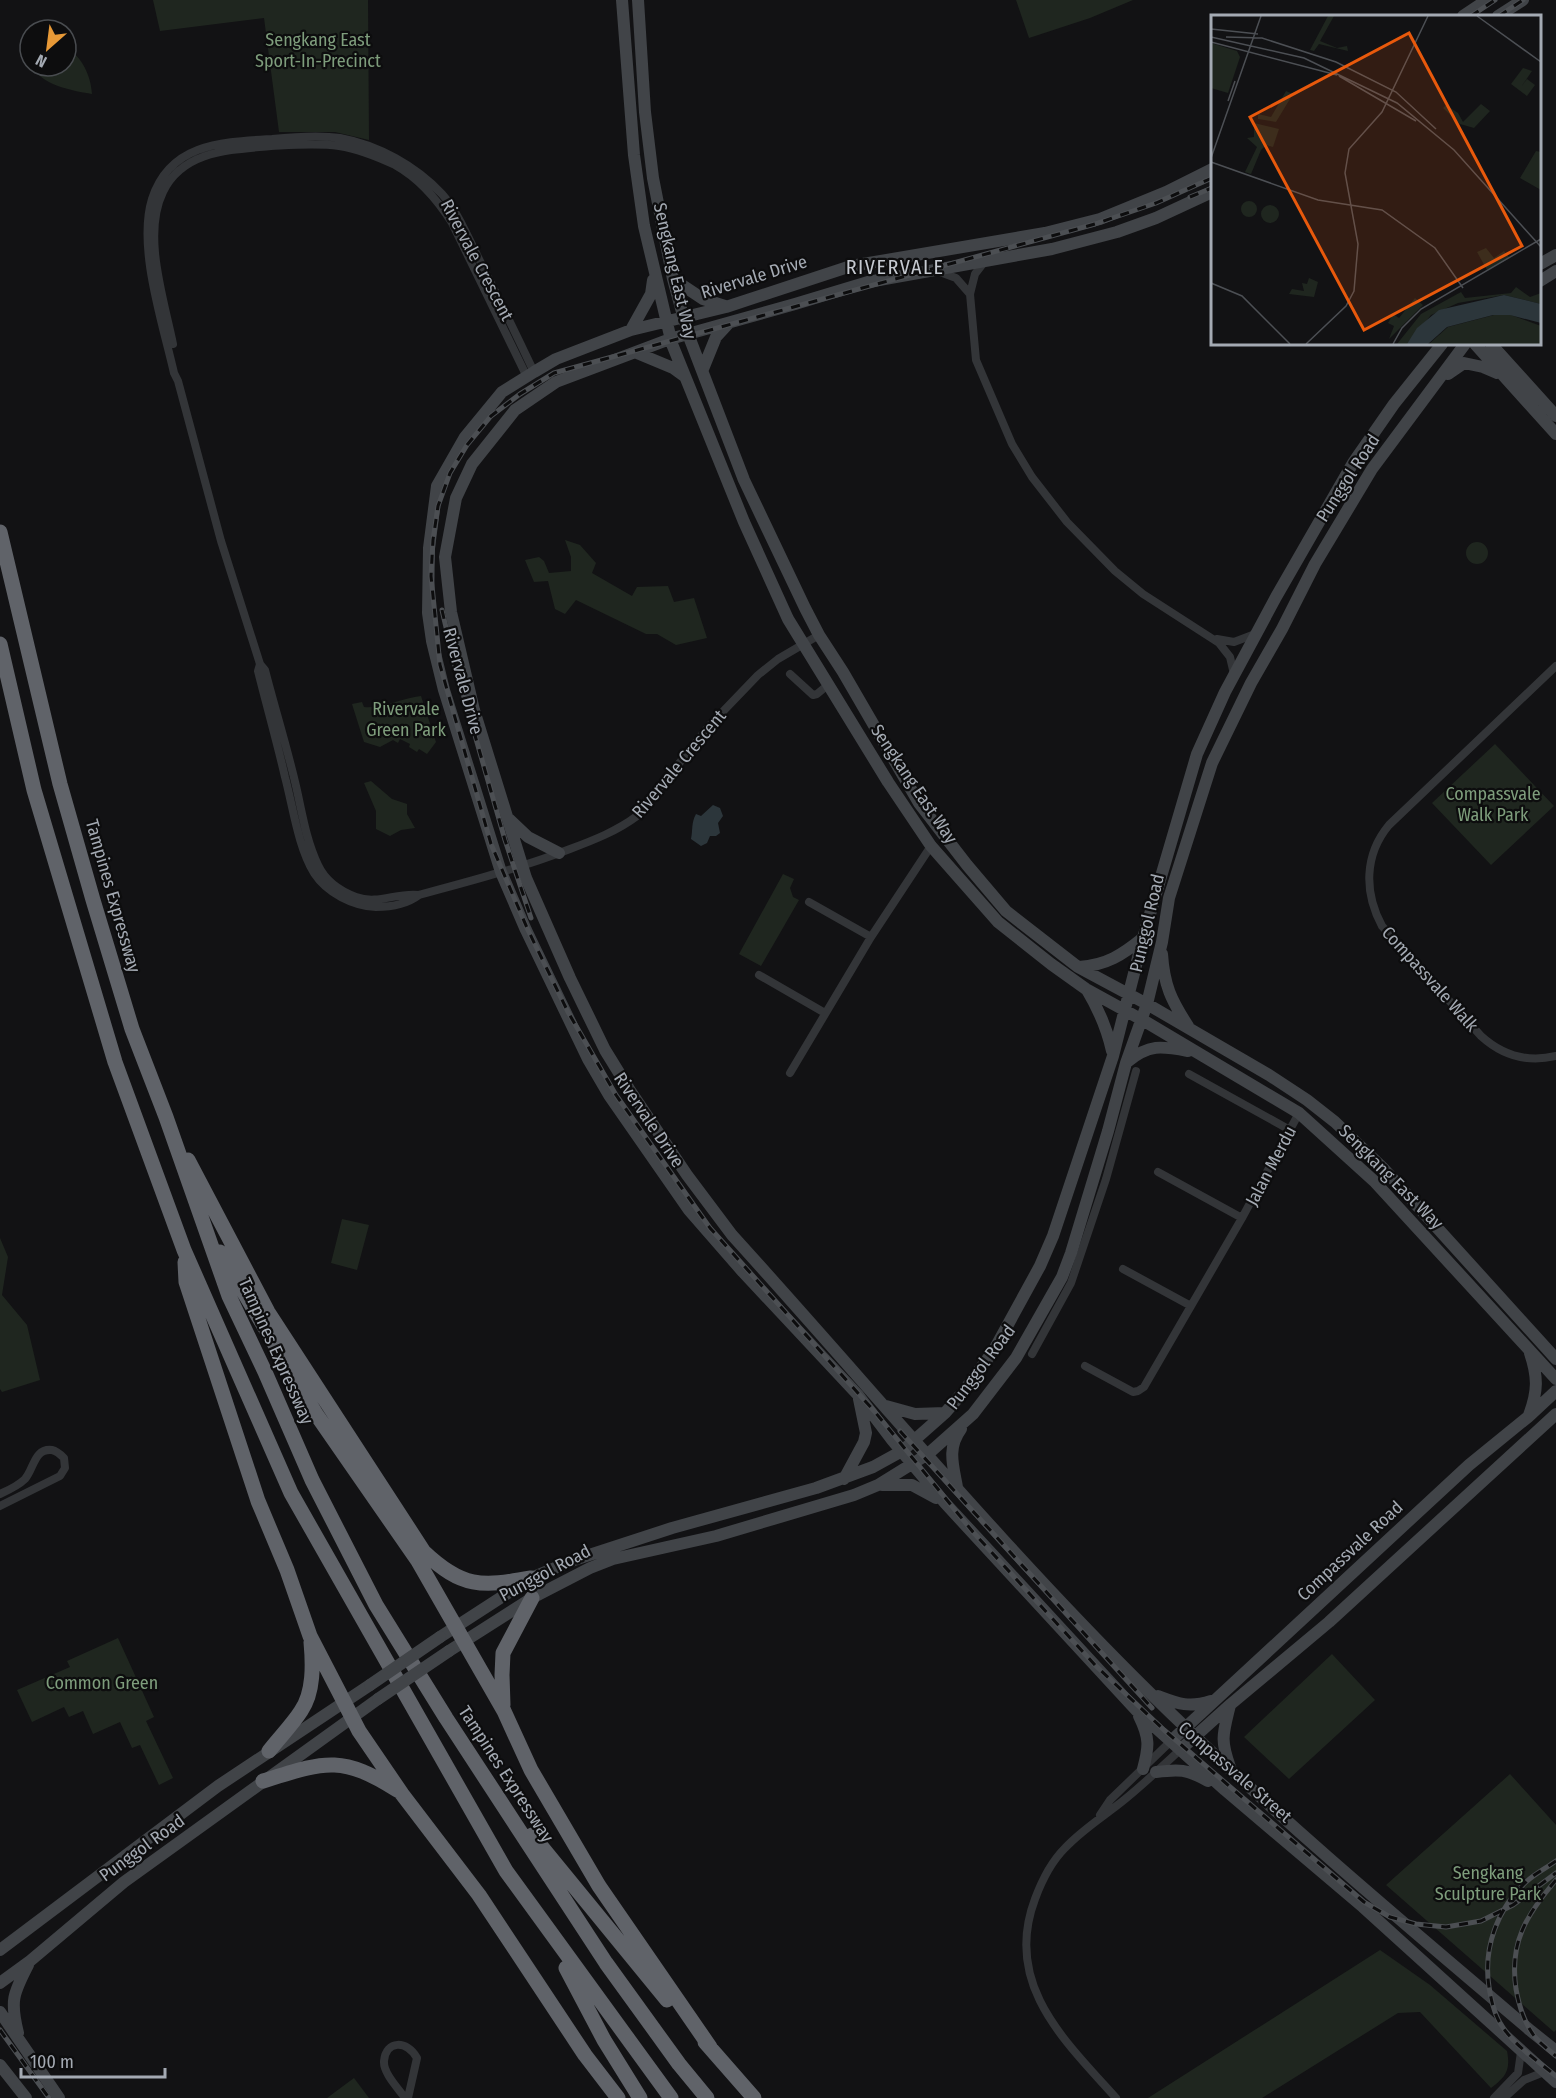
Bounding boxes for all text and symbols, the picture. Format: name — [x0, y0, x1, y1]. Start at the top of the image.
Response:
inset map — [1211, 15, 1541, 345]
north arrow — [18, 18, 78, 78]
park label: Sengkang East Sport-In-Precinct — [255, 29, 381, 72]
text: N — [32, 50, 50, 71]
street label: Rivervale Crescent — [436, 195, 518, 325]
street label: Sengkang East Way — [649, 201, 701, 341]
street label: Rivervale Drive — [698, 250, 810, 304]
district label: RIVERVALE — [846, 255, 944, 279]
street label: Punggol Road — [1311, 430, 1385, 526]
street label: Rivervale Drive — [438, 625, 488, 737]
park label: Rivervale Green Park — [366, 698, 446, 741]
street label: Rivervale Crescent — [627, 705, 731, 823]
street label: Sengkang East Way — [866, 720, 962, 848]
park label: Compassvale Walk Park — [1445, 783, 1541, 826]
street label: Tampines Expressway — [81, 817, 145, 975]
street label: Punggol Road — [1125, 872, 1169, 974]
street label: Compassvale Walk — [1377, 922, 1483, 1037]
street label: Rivervale Drive — [609, 1068, 689, 1172]
street label: Sengkang East Way — [1334, 1120, 1448, 1234]
street label: Jalan Merdu — [1241, 1122, 1301, 1210]
street label: Tampines Expressway — [234, 1274, 318, 1428]
street label: Punggol Road — [942, 1320, 1020, 1414]
street label: Compassvale Road — [1293, 1496, 1407, 1606]
street label: Punggol Road — [496, 1540, 594, 1606]
park label: Common Green — [46, 1672, 158, 1694]
street label: Tampines Expressway — [454, 1702, 558, 1846]
street label: Compassvale Street — [1174, 1717, 1296, 1827]
street label: Punggol Road — [95, 1810, 189, 1886]
park label: Sengkang Sculpture Park — [1435, 1862, 1542, 1905]
scale bar — [21, 2041, 165, 2079]
text: 100 m — [30, 2051, 74, 2073]

